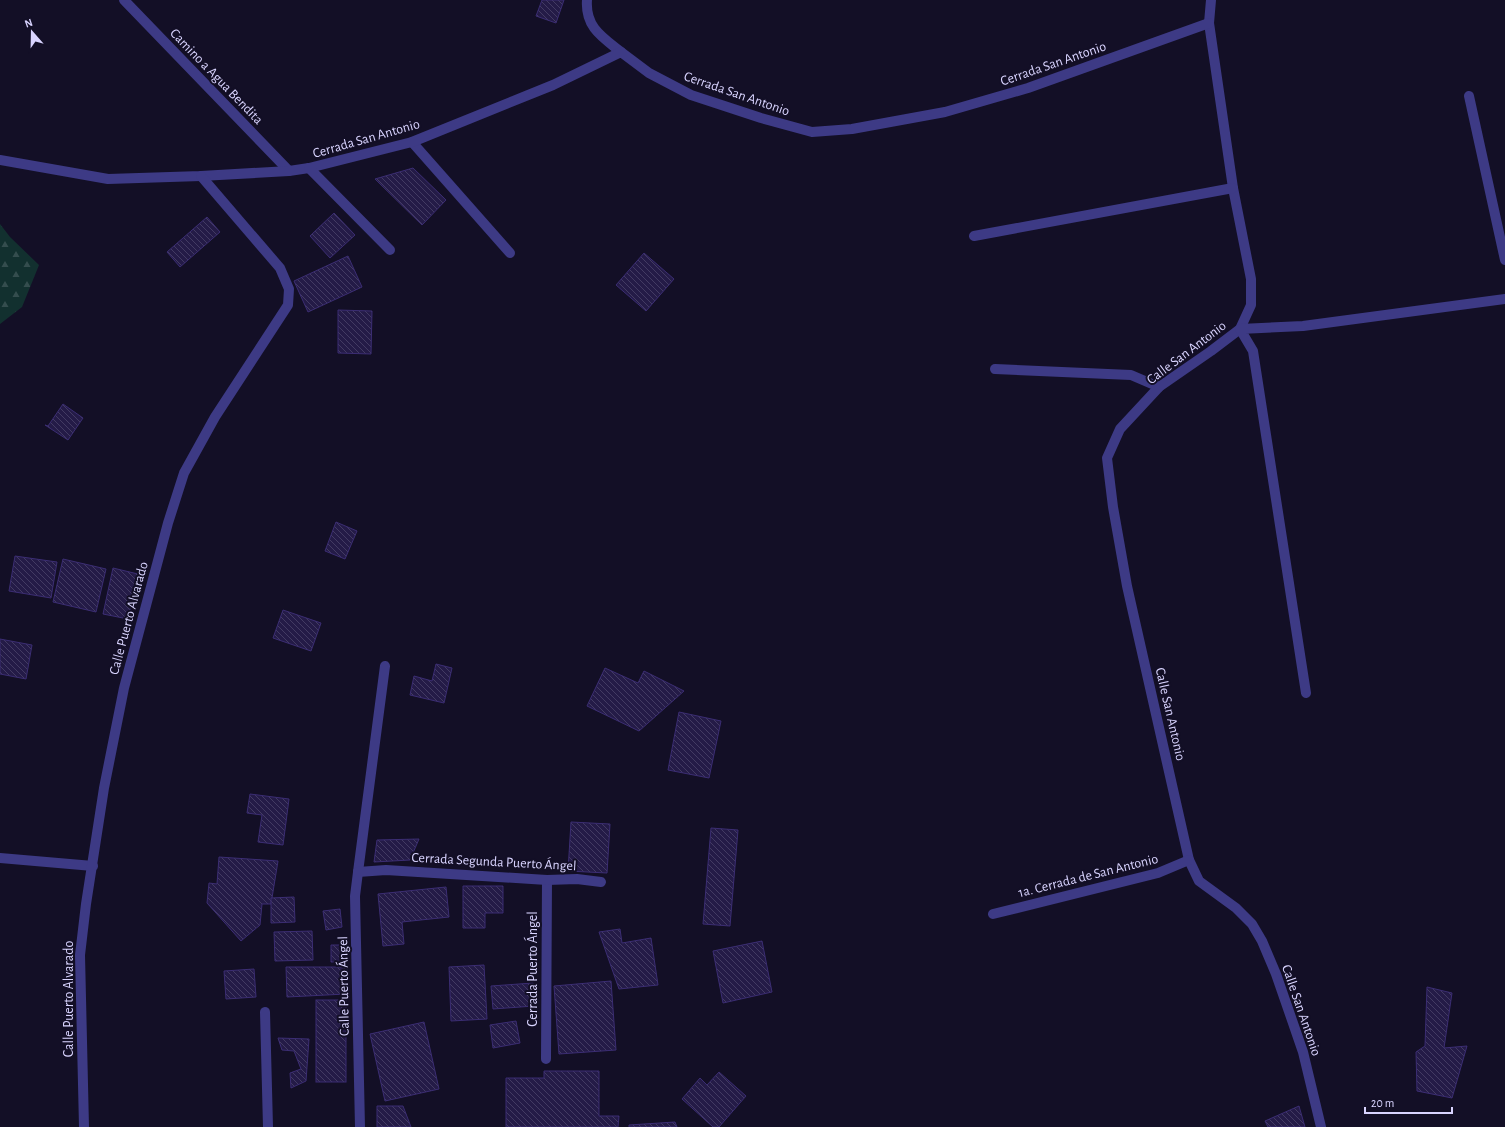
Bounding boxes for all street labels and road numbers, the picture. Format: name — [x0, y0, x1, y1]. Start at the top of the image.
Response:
street label: Camino a Agua Bendita — [167, 26, 266, 128]
street label: Cerrada San Antonio — [999, 39, 1108, 89]
street label: Cerrada San Antonio — [682, 69, 791, 119]
street label: Cerrada San Antonio — [311, 117, 422, 161]
street label: Calle San Antonio — [1144, 318, 1229, 387]
street label: Calle Puerto Alvarado — [107, 560, 151, 676]
street label: Calle San Antonio — [1152, 666, 1188, 762]
street label: Cerrada Segunda Puerto Ángel — [411, 848, 577, 873]
street label: 1a. Cerrada de San Antonio — [1017, 852, 1160, 900]
street label: Cerrada Puerto Ángel — [523, 911, 540, 1027]
street label: Calle Puerto Ángel — [333, 936, 352, 1036]
street label: Calle Puerto Alvarado — [62, 941, 76, 1057]
street label: Calle San Antonio — [1279, 963, 1323, 1058]

